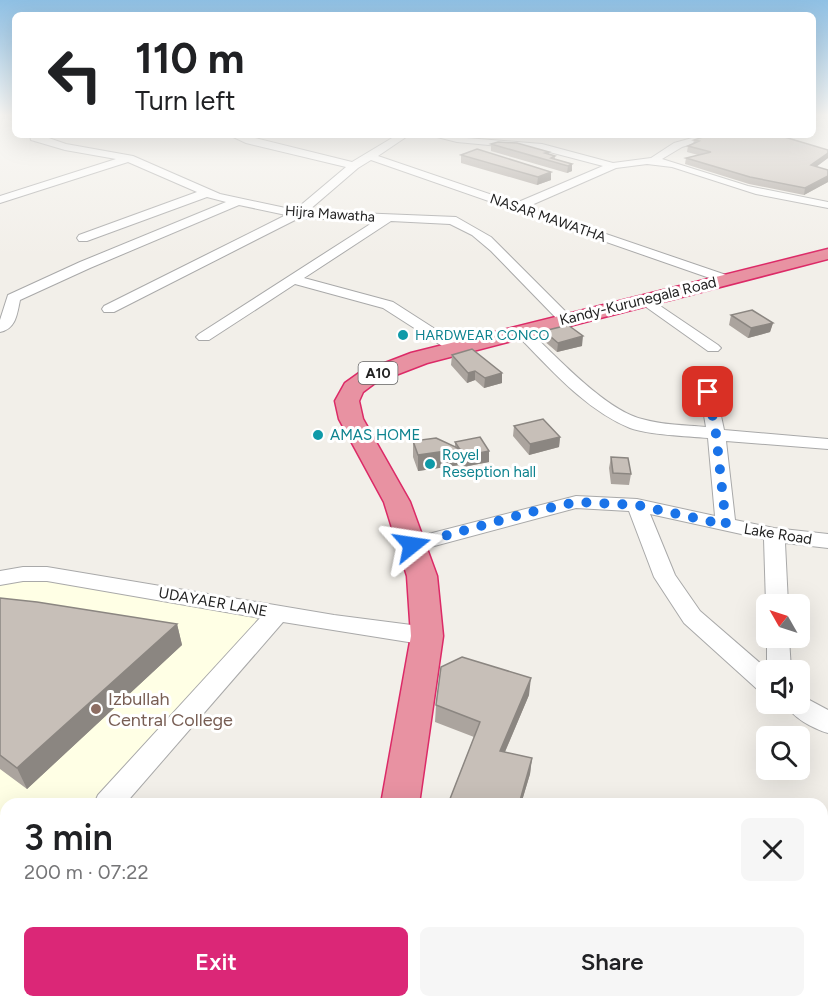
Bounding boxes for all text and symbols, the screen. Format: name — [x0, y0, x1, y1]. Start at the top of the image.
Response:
text: 110 m — [135, 33, 244, 84]
icon: left — [36, 36, 114, 114]
text: Turn left — [135, 84, 235, 117]
street label: NASAR MAWATHA — [488, 190, 609, 246]
street label: Hijra Mawatha — [285, 202, 375, 226]
street label: Kandy-Kurunegala Road — [558, 273, 718, 329]
place label: HARDWEAR CONCO — [415, 327, 550, 344]
marker: HARDWEAR CONCO — [396, 328, 410, 342]
road number: A10 — [358, 362, 398, 384]
pin — [682, 366, 733, 417]
icon: arrive — [691, 375, 724, 408]
place label: AMAS HOME — [330, 426, 420, 444]
marker: AMAS HOME — [311, 428, 325, 442]
place label: Royel Reseption hall — [442, 446, 536, 481]
marker: Royel Reseption hall — [423, 457, 437, 471]
position arrow — [380, 513, 444, 577]
street label: Lake Road — [743, 520, 813, 548]
street label: UDAYAER LANE — [157, 584, 269, 620]
north arrow — [756, 594, 810, 648]
map controls — [756, 594, 810, 780]
button: sound — [756, 660, 810, 714]
place label: Izbullah Central College — [108, 688, 233, 731]
marker: Izbullah Central College — [89, 702, 103, 716]
button: search — [756, 726, 810, 780]
text: 3 min — [24, 816, 113, 859]
button: close — [741, 818, 804, 881]
text: 200 m · 07:22 — [24, 860, 149, 884]
button: Exit — [24, 927, 408, 996]
button: Share — [420, 927, 804, 996]

